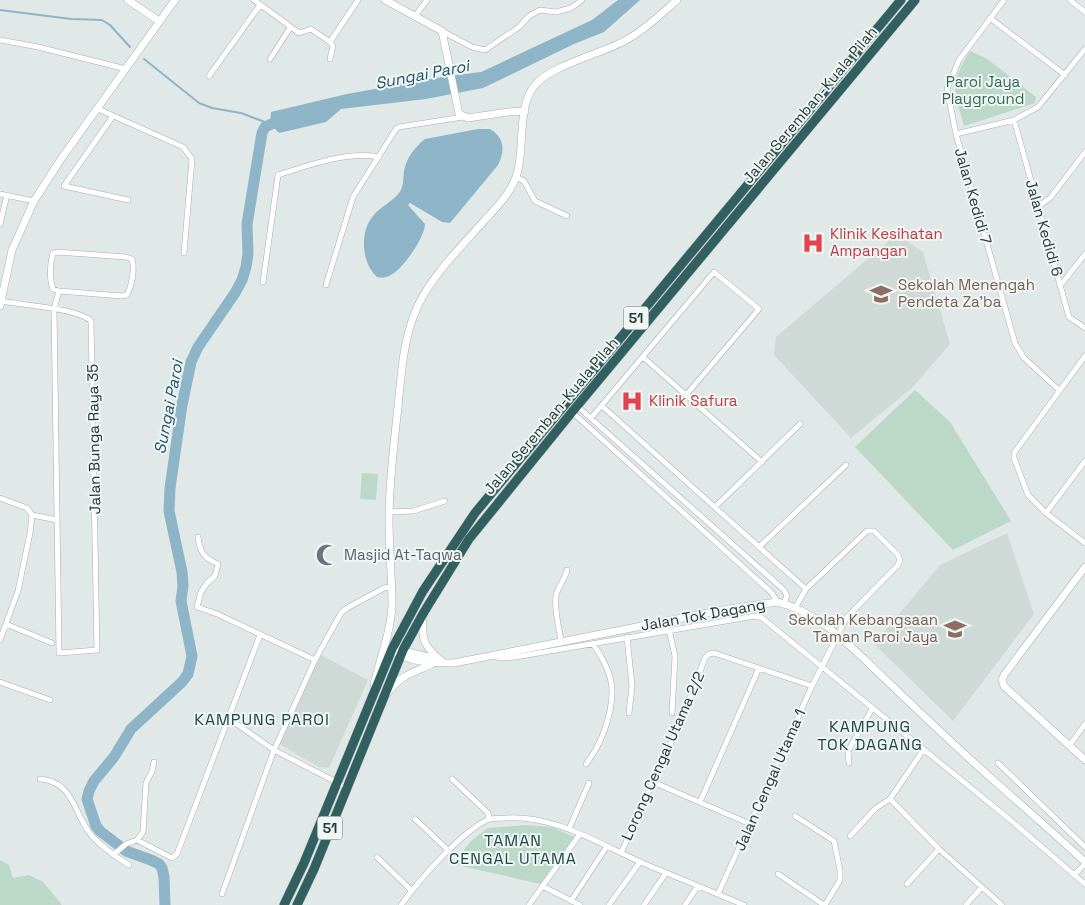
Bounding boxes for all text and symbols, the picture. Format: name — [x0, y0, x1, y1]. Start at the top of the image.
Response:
street label: Jalan Seremban-Kuala Pilah — [738, 22, 881, 187]
water label: Sungai Paroi — [373, 55, 473, 94]
park label: Paroi Jaya Playground — [942, 72, 1024, 108]
street label: Jalan Kedidi 7 — [951, 146, 996, 246]
street label: Jalan Kedidi 6 — [1022, 177, 1067, 279]
place label: Klinik Kesihatan Ampangan — [830, 224, 943, 260]
hospital icon: Klinik Kesihatan Ampangan — [800, 230, 826, 256]
place label: Sekolah Menengah Pendeta Za'ba — [898, 275, 1035, 311]
school or university icon: Sekolah Menengah Pendeta Za'ba — [868, 281, 894, 307]
road number: 51 — [624, 306, 648, 330]
street label: Jalan Seremban-Kuala Pilah — [479, 333, 622, 498]
water label: Sungai Paroi — [149, 356, 188, 456]
street label: Jalan Bunga Raya 35 — [83, 364, 104, 514]
hospital icon: Klinik Safura — [619, 388, 645, 414]
place label: Klinik Safura — [649, 391, 738, 410]
mosque icon: Masjid At-Taqwa — [314, 542, 340, 568]
place label: Masjid At-Taqwa — [344, 545, 462, 564]
street label: Jalan Tok Dagang — [639, 594, 767, 635]
place label: Sekolah Kebangsaan Taman Paroi Jaya — [789, 610, 938, 646]
school or university icon: Sekolah Kebangsaan Taman Paroi Jaya — [942, 616, 968, 642]
street label: Lorong Cengal Utama 2/2 — [617, 668, 708, 843]
street label: Jalan Cengal Utama 1 — [730, 706, 809, 854]
district label: KAMPUNG PAROI — [194, 709, 330, 730]
district label: KAMPUNG TOK DAGANG — [817, 716, 923, 755]
road number: 51 — [318, 816, 342, 840]
district label: TAMAN CENGAL UTAMA — [449, 830, 577, 869]

